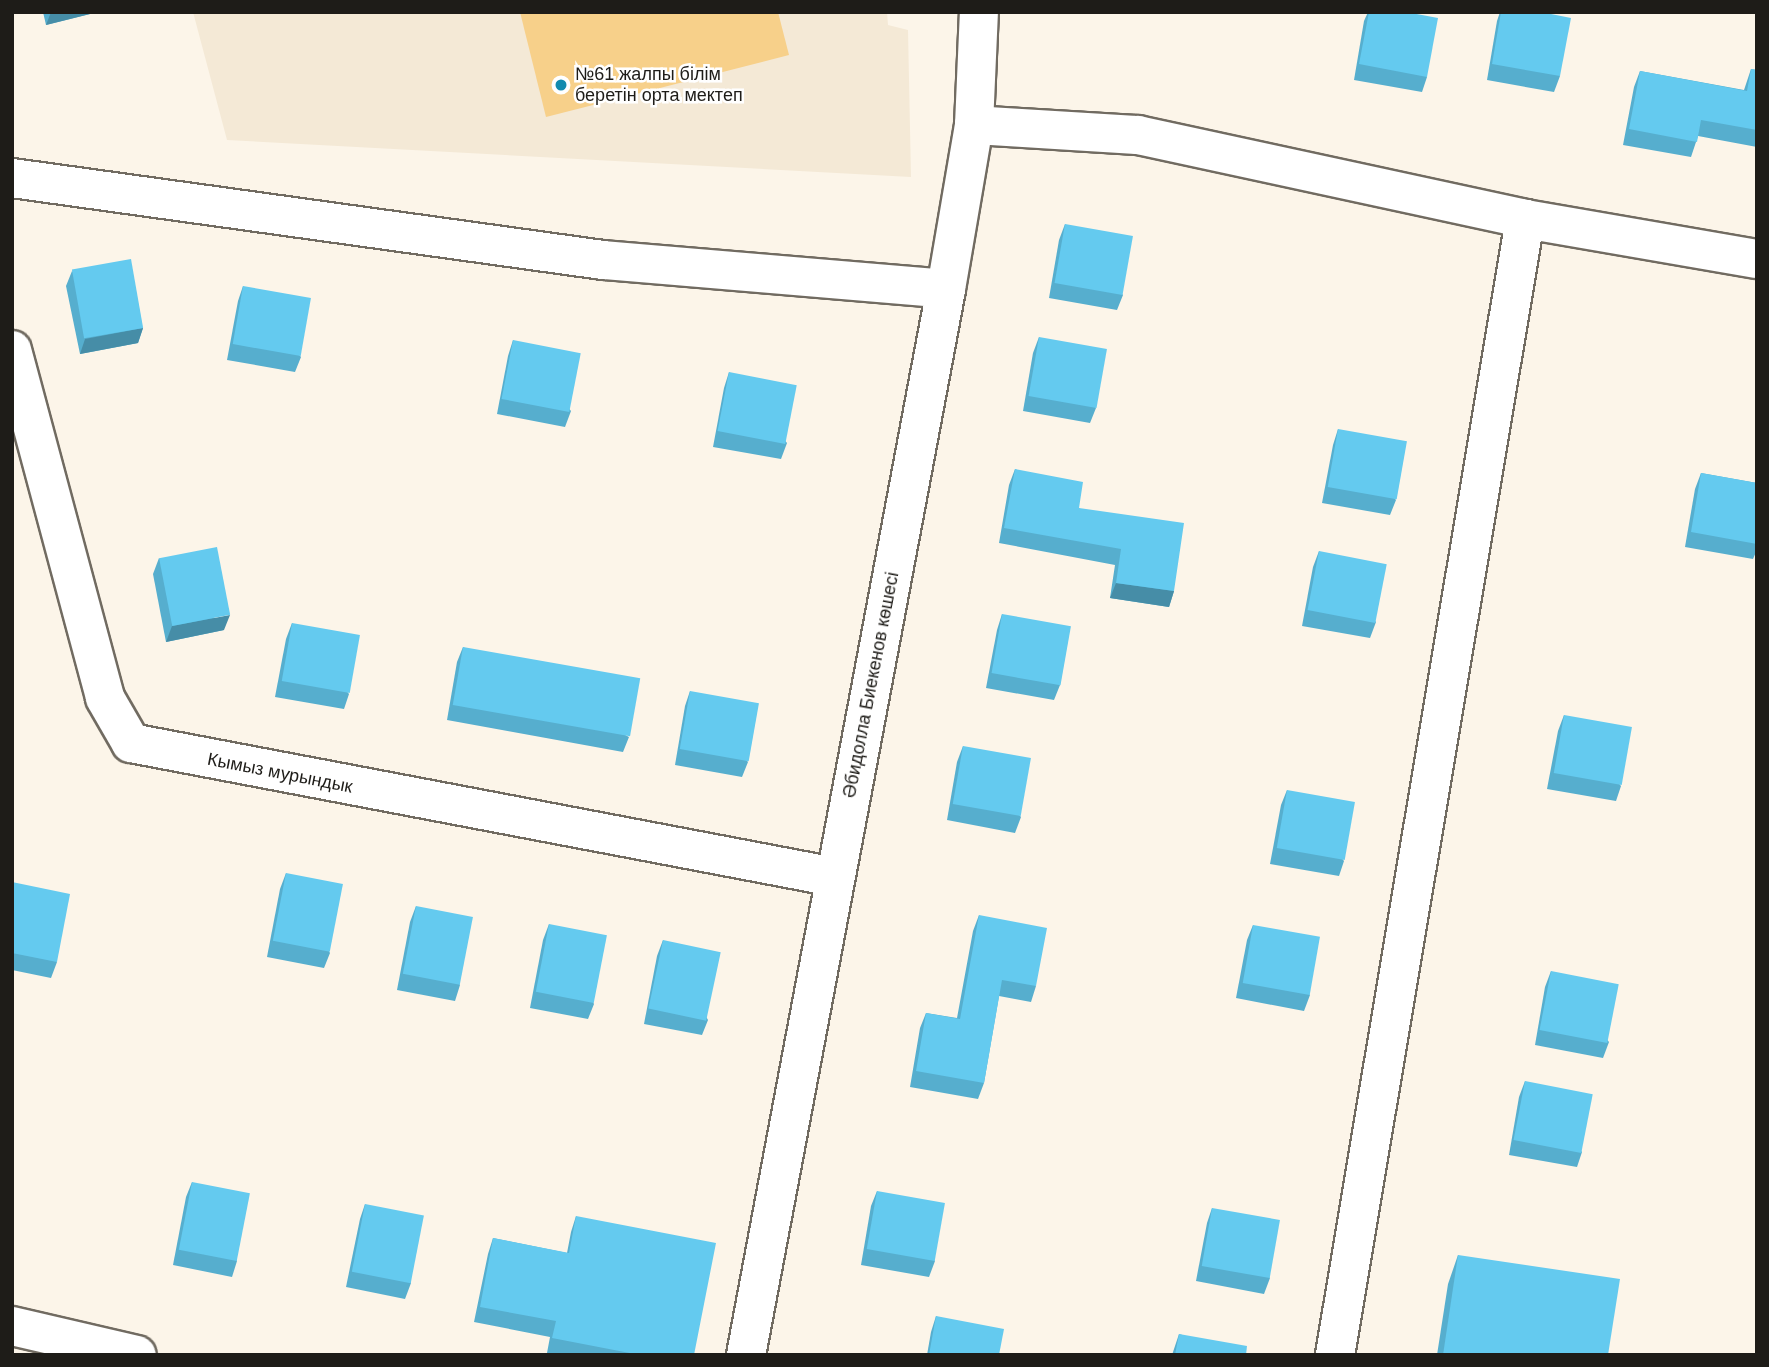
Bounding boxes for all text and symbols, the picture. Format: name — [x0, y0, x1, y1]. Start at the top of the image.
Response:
place label: №61 жалпы білім беретін орта мектеп — [575, 64, 743, 106]
marker: №61 жалпы білім беретін орта мектеп — [553, 77, 569, 93]
street label: Әбидолла Биекенов көшесі — [838, 570, 904, 800]
street label: Кымыз мурындык — [206, 748, 354, 798]

